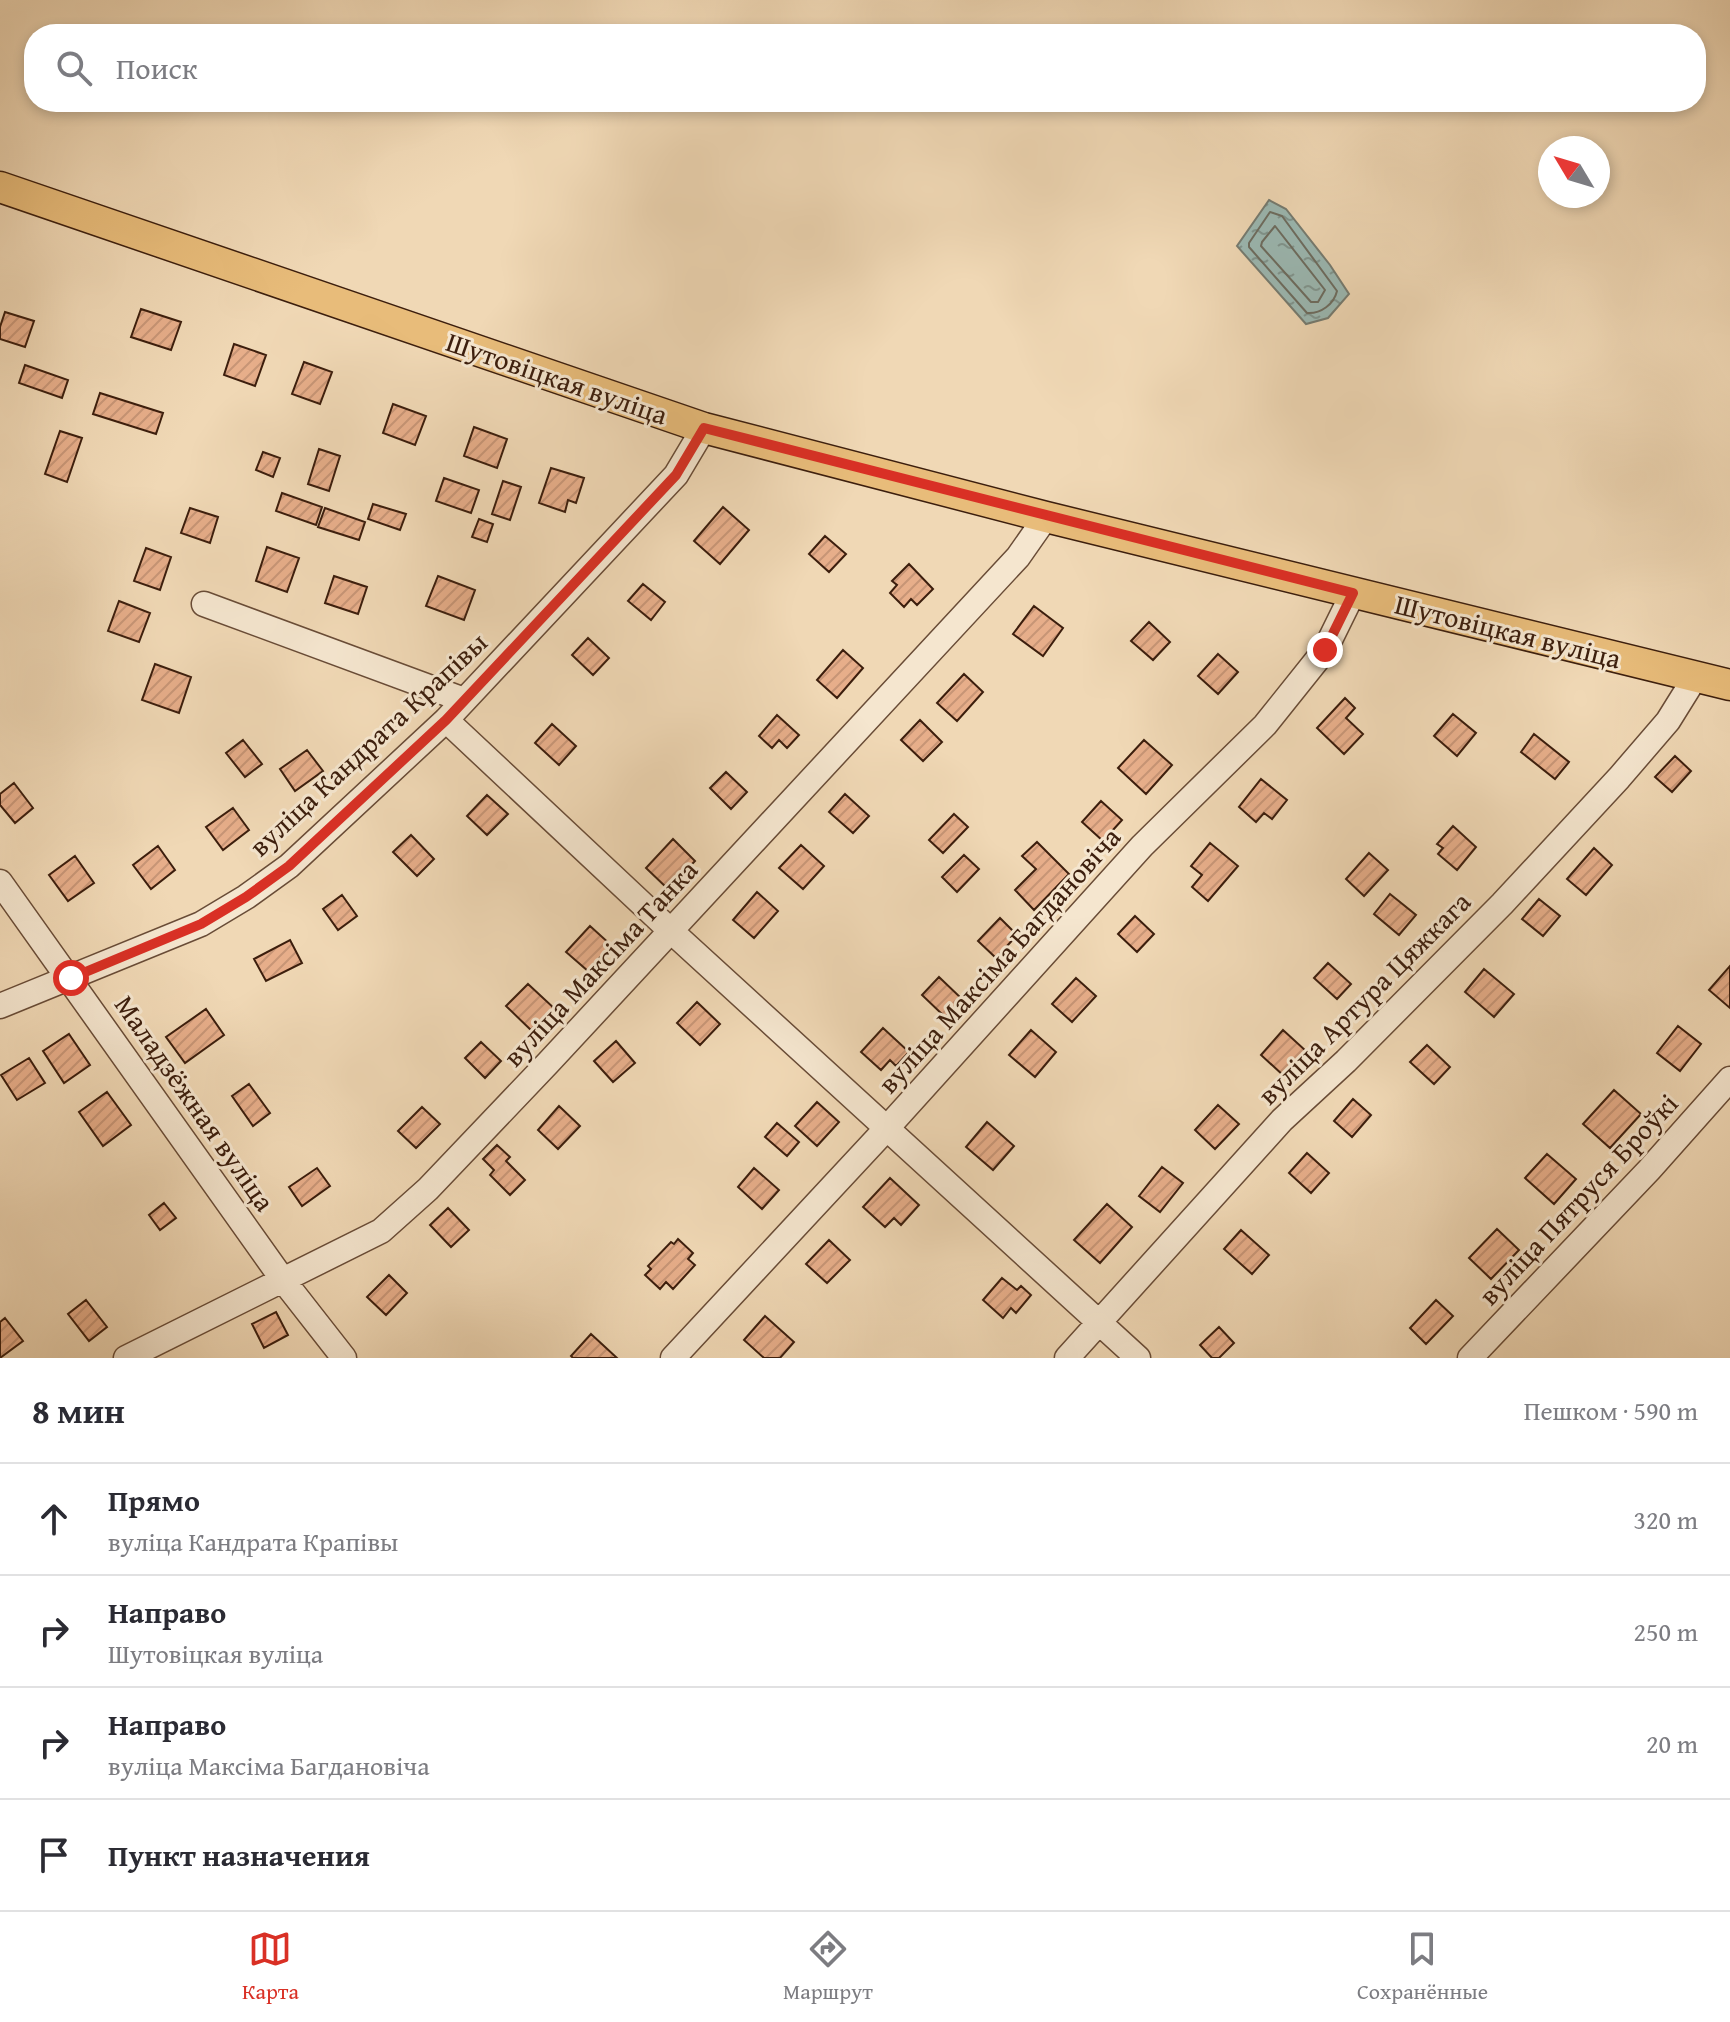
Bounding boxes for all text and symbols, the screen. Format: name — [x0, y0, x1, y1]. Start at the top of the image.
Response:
search box — [24, 24, 1706, 112]
icon: search — [52, 46, 96, 90]
text: Поиск — [116, 46, 198, 90]
north arrow — [1538, 136, 1610, 208]
street label: Шутовіцкая вуліца — [441, 320, 674, 435]
street label: Шутовіцкая вуліца — [1391, 583, 1626, 679]
street label: вуліца Кандрата Крапівы — [239, 622, 496, 865]
route end — [1307, 632, 1343, 668]
street label: вуліца Максіма Багдановіча — [868, 817, 1130, 1102]
street label: вуліца Максіма Танка — [493, 850, 707, 1075]
street label: вуліца Артура Цяжкага — [1248, 881, 1480, 1114]
route start — [53, 960, 89, 996]
street label: Маладзёжная вуліца — [105, 986, 286, 1220]
street label: вуліца Пятруся Броўкі — [1468, 1083, 1687, 1314]
text: 8 мин — [32, 1386, 125, 1435]
text: Пешком · 590 m — [1524, 1391, 1698, 1430]
text: Прямо — [108, 1478, 200, 1522]
icon: ahead — [32, 1497, 76, 1541]
text: 320 m — [1633, 1500, 1698, 1539]
text: вуліца Кандрата Крапівы — [108, 1522, 398, 1561]
text: Направо — [108, 1590, 226, 1634]
icon: right — [32, 1609, 76, 1653]
text: 250 m — [1633, 1612, 1698, 1651]
text: Шутовіцкая вуліца — [108, 1634, 323, 1673]
text: Направо — [108, 1702, 226, 1746]
icon: right — [32, 1721, 76, 1765]
text: 20 m — [1646, 1724, 1698, 1763]
text: вуліца Максіма Багдановіча — [108, 1746, 430, 1785]
icon: arrive — [32, 1833, 76, 1877]
text: Пункт назначения — [108, 1833, 370, 1877]
tab: Карта — [242, 1927, 299, 2007]
tab: Маршрут — [783, 1927, 873, 2007]
tab: Сохранённые — [1357, 1927, 1488, 2007]

